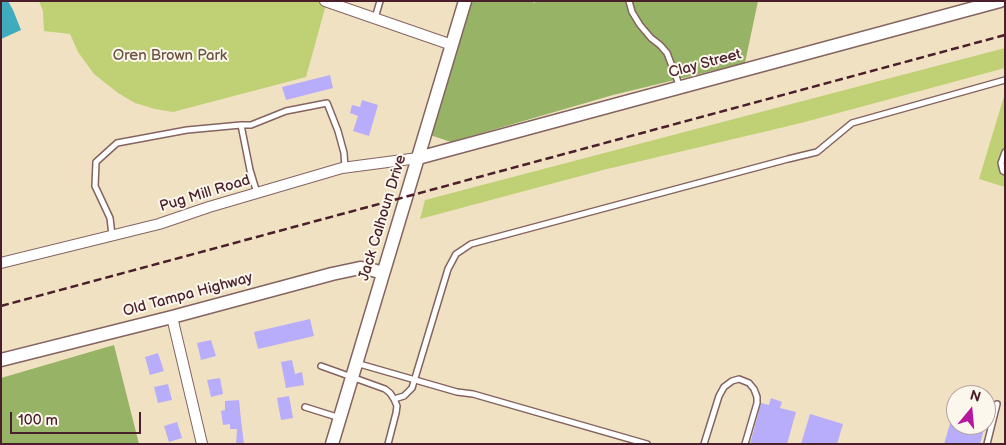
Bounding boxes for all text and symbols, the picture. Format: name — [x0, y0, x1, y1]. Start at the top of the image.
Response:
street label: Clay Street — [667, 46, 743, 82]
park label: Oren Brown Park — [113, 47, 227, 65]
street label: Jack Calhoun Drive — [355, 153, 411, 283]
street label: Pug Mill Road — [157, 172, 253, 216]
street label: Old Tampa Highway — [121, 269, 255, 321]
north arrow — [946, 385, 996, 435]
text: N — [968, 386, 983, 406]
scale bar — [12, 402, 144, 434]
text: 100 m — [18, 411, 58, 430]

